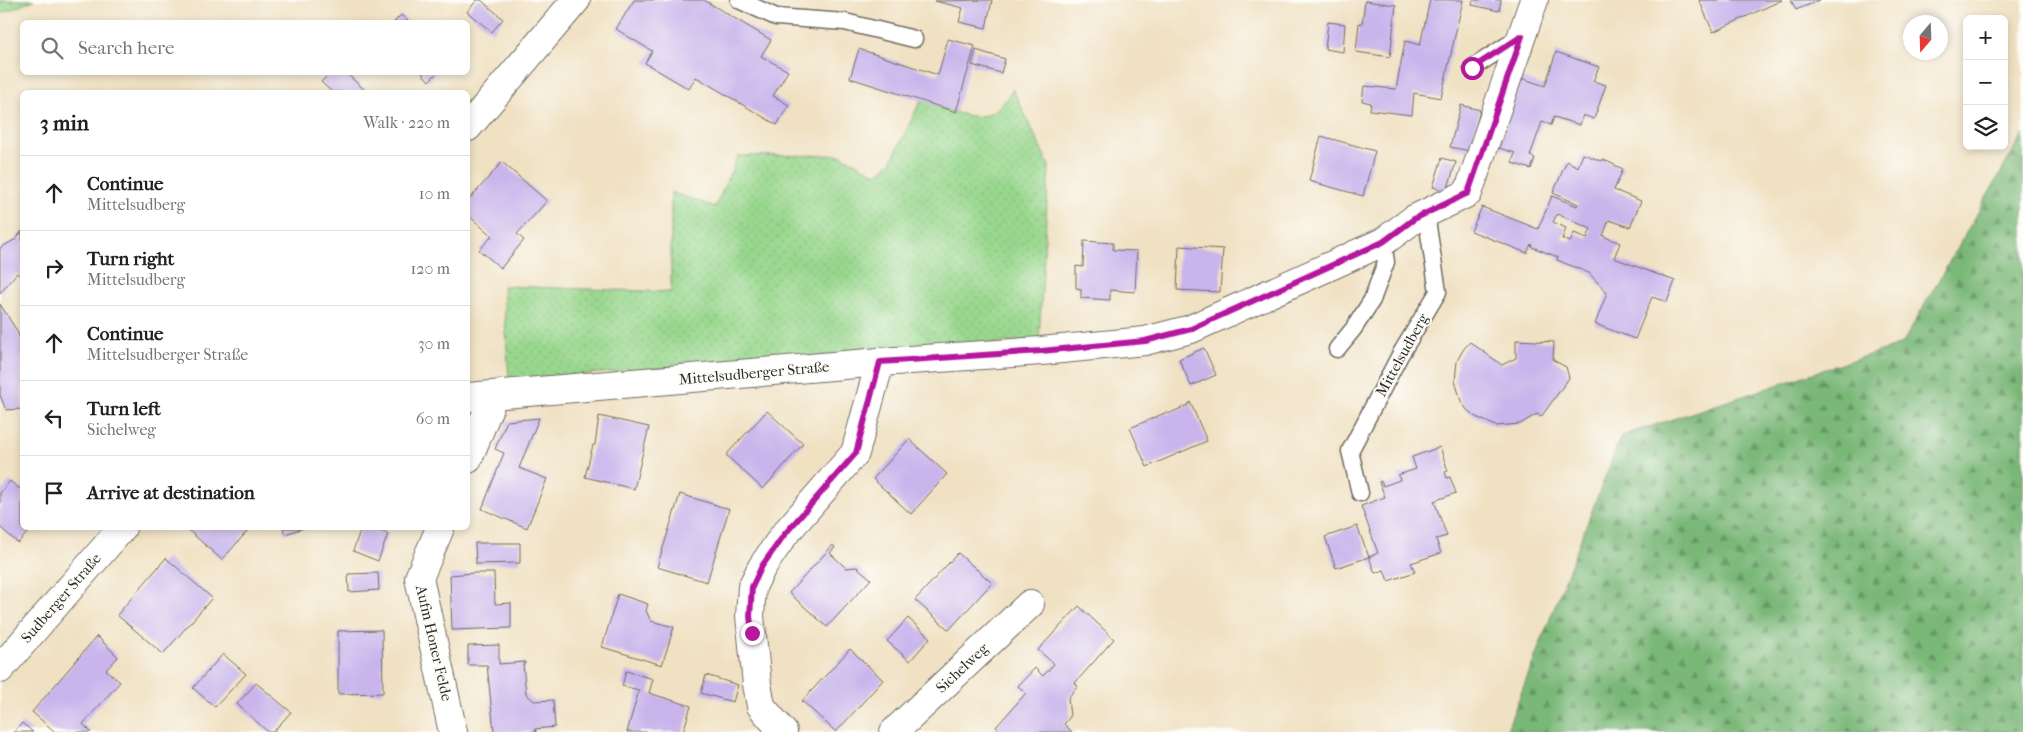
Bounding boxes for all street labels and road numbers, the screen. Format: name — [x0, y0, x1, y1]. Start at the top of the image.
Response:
street label: Mittelsudberg — [1372, 310, 1433, 400]
street label: Mittelsudberger Straße — [678, 357, 831, 389]
street label: Sudberger Straße — [17, 549, 105, 647]
street label: Aufm Honer Felde — [412, 582, 456, 703]
street label: Sichelweg — [932, 639, 992, 697]

